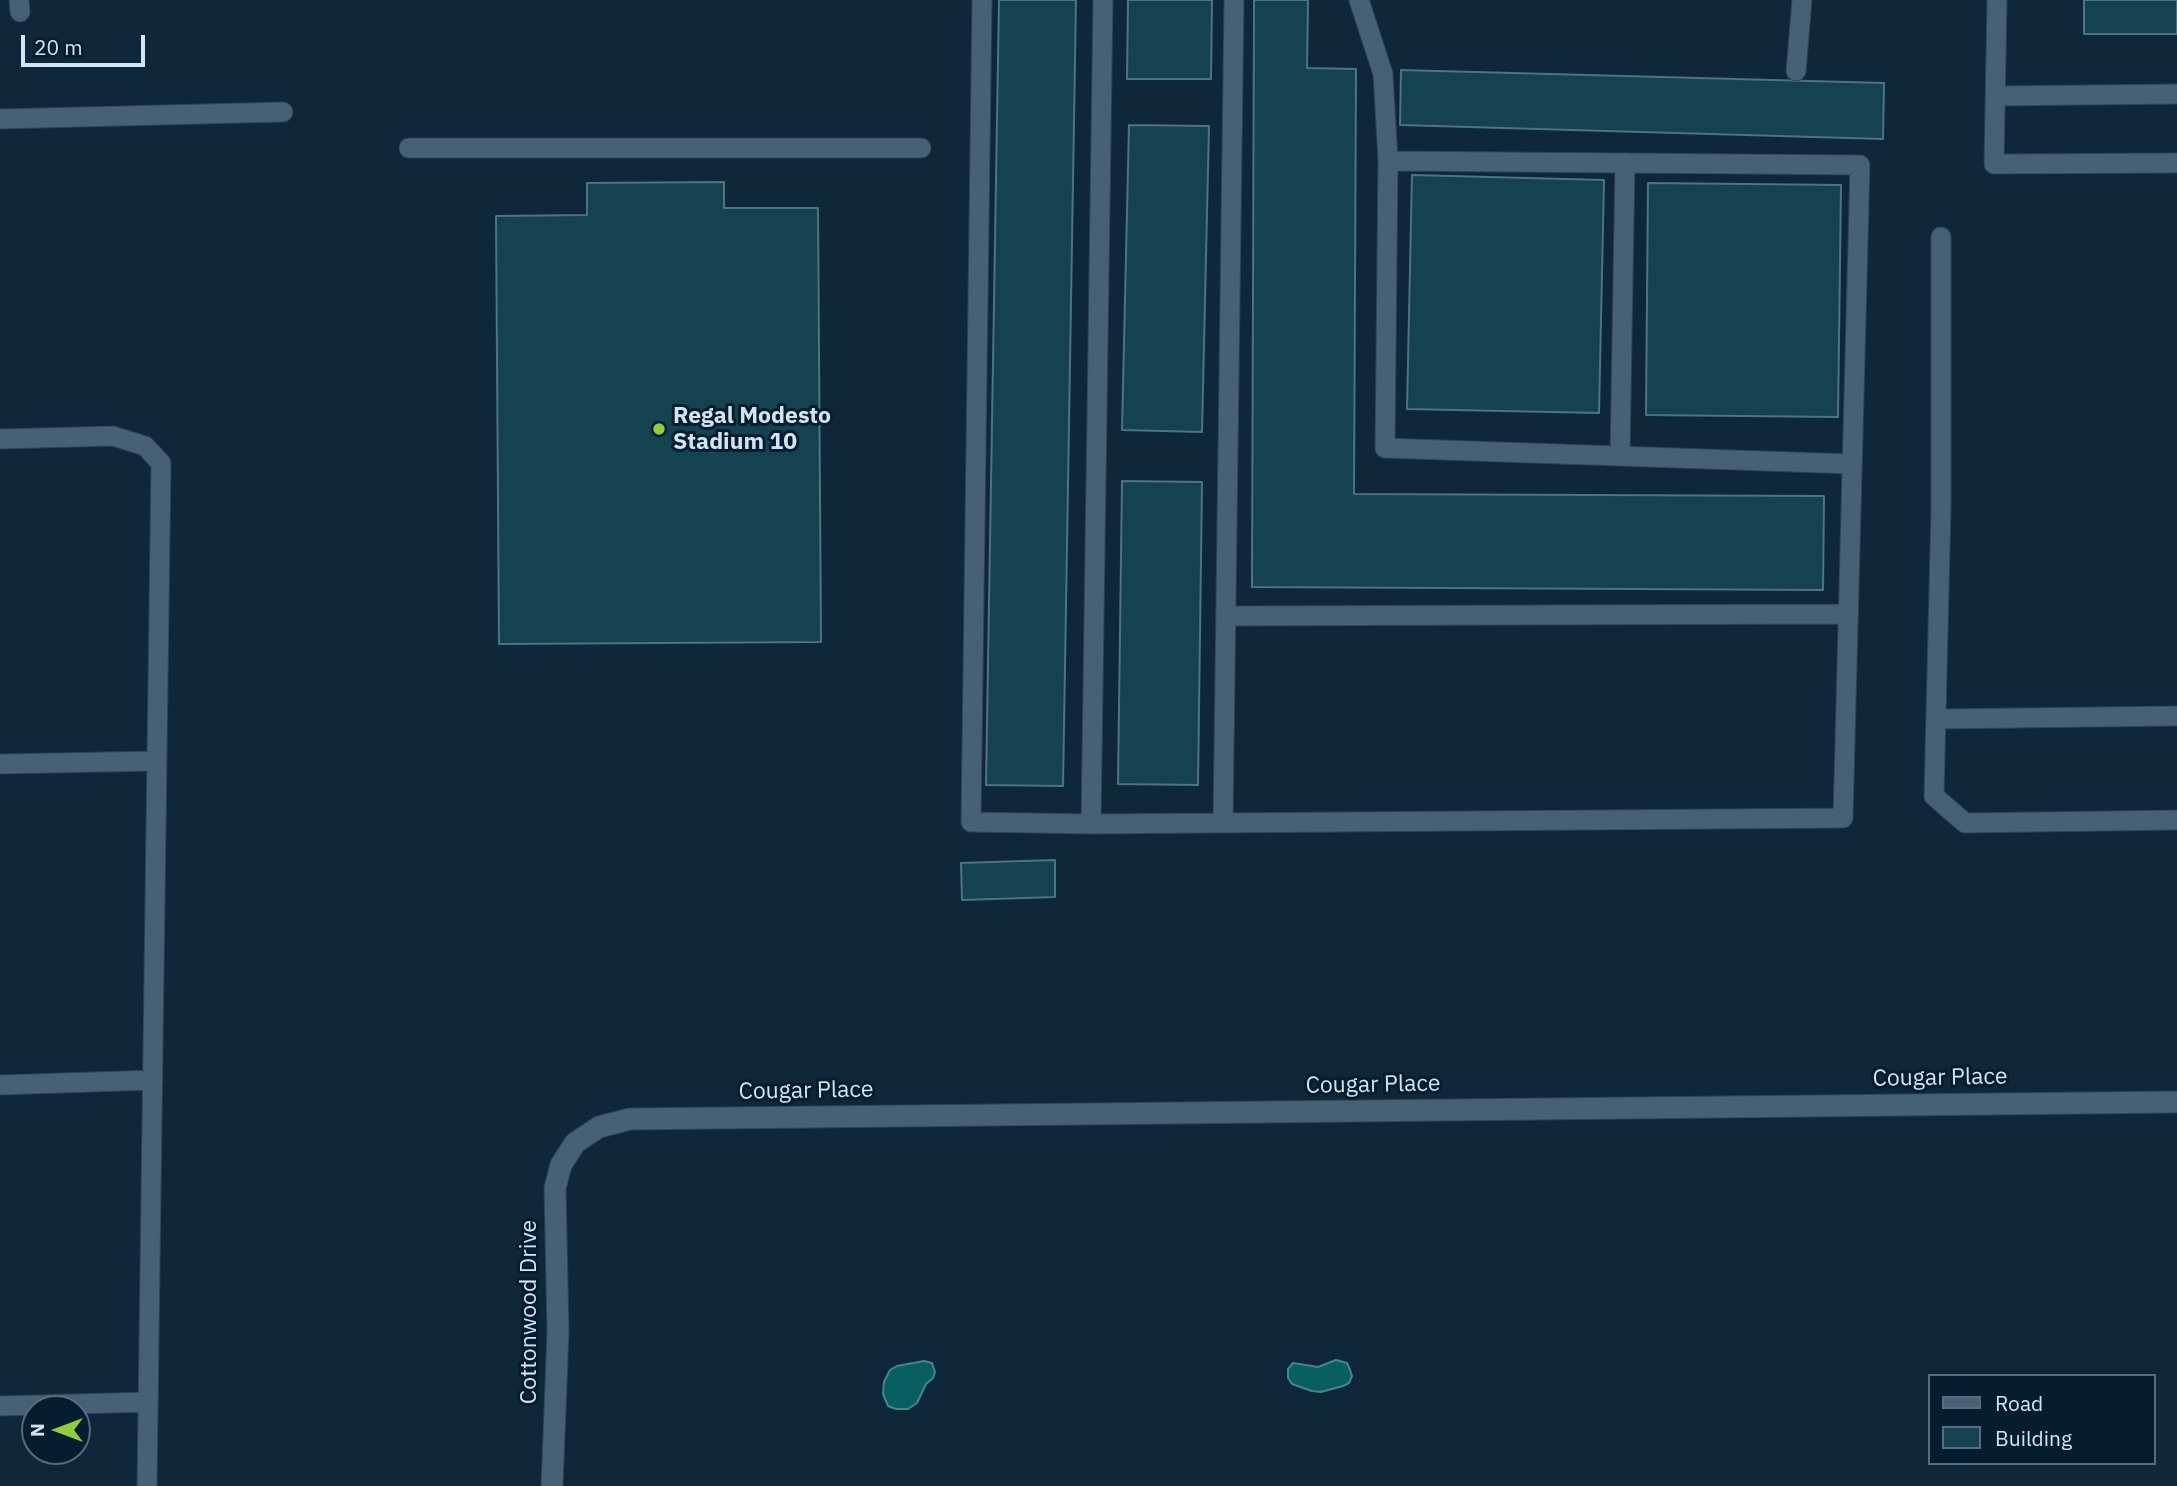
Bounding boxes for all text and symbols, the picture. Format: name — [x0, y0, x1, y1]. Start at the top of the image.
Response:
scale bar — [24, 21, 149, 65]
text: 20 m — [34, 33, 83, 61]
place label: Regal Modesto Stadium 10 — [673, 402, 831, 456]
marker: Regal Modesto Stadium 10 — [651, 421, 667, 437]
street label: Cougar Place — [1872, 1063, 2008, 1093]
street label: Cougar Place — [1305, 1070, 1441, 1100]
street label: Cougar Place — [738, 1076, 874, 1106]
street label: Cottonwood Drive — [515, 1220, 543, 1404]
legend — [1928, 1374, 2156, 1465]
text: Road — [1995, 1389, 2043, 1417]
north arrow — [21, 1395, 91, 1465]
text: N — [25, 1423, 49, 1437]
text: Building — [1995, 1424, 2072, 1452]

